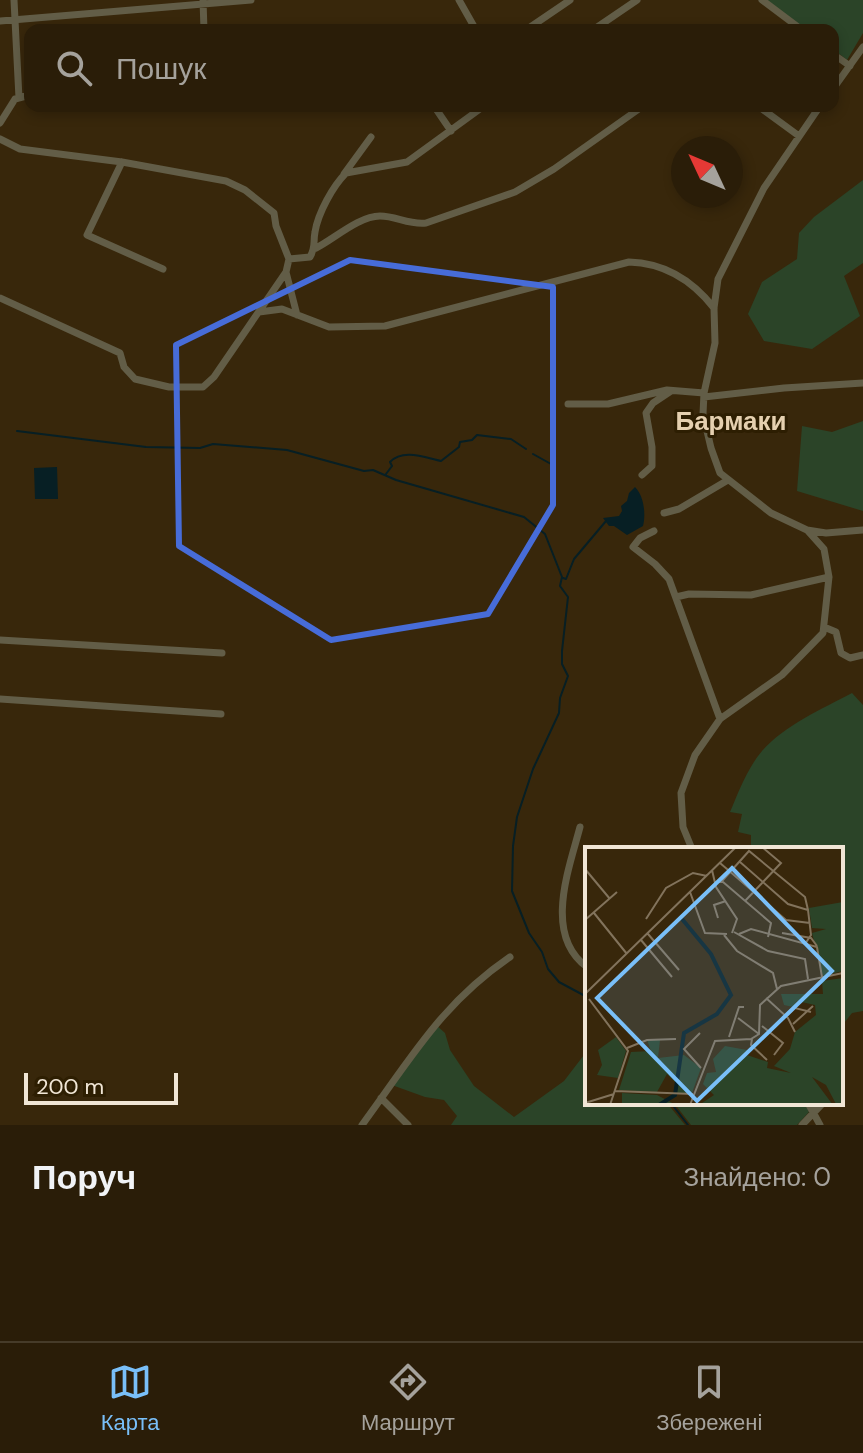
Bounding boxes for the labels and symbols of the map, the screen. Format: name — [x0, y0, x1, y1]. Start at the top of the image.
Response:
north arrow — [671, 136, 743, 208]
district label: Бармаки — [675, 404, 787, 438]
inset map — [585, 847, 843, 1105]
scale bar — [24, 1069, 178, 1105]

